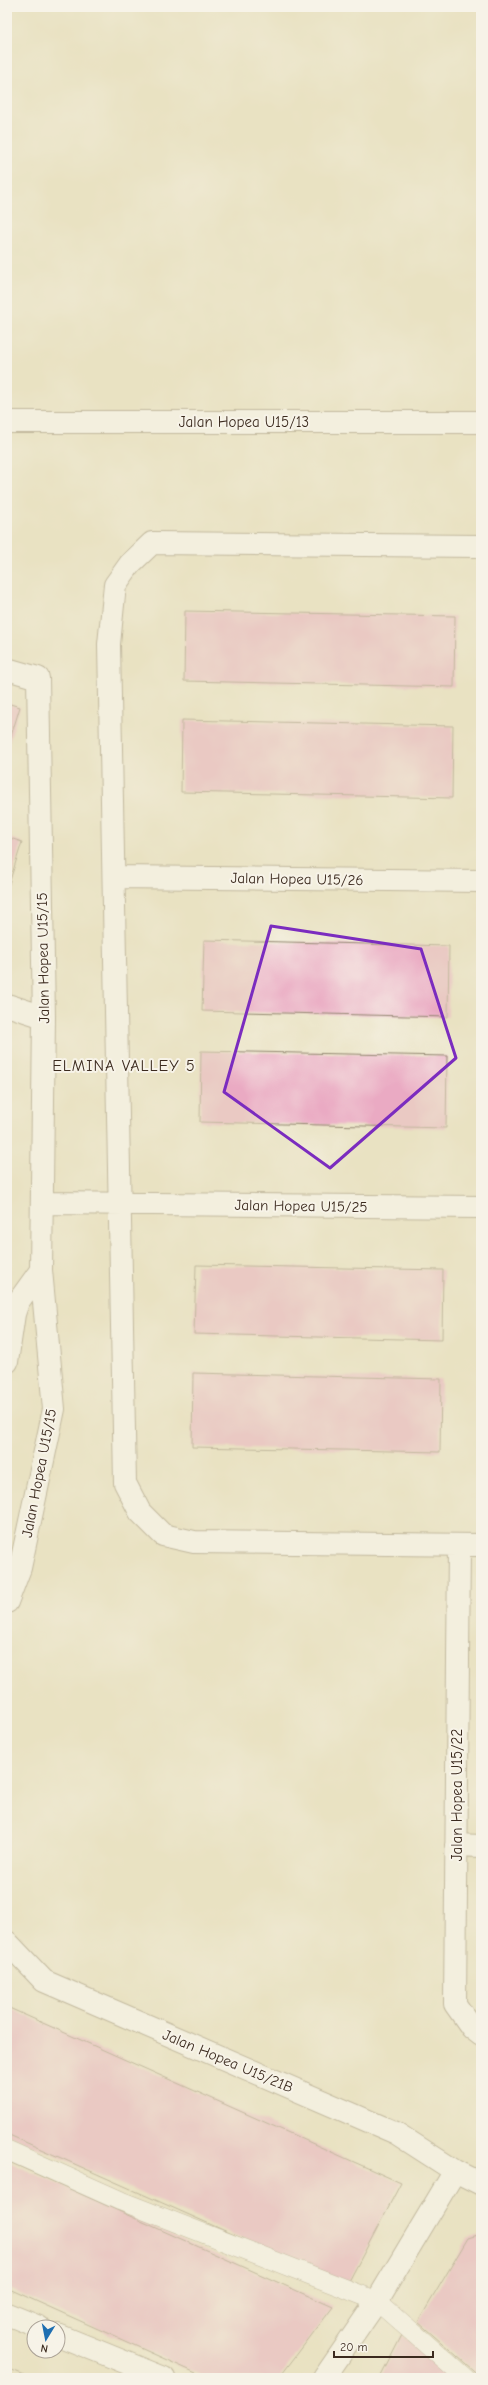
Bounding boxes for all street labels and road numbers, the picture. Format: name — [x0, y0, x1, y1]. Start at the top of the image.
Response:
street label: Jalan Hopea U15/13 — [179, 413, 309, 431]
street label: Jalan Hopea U15/26 — [230, 869, 364, 889]
street label: Jalan Hopea U15/15 — [33, 892, 53, 1024]
street label: Jalan Hopea U15/25 — [234, 1196, 368, 1216]
street label: Jalan Hopea U15/15 — [18, 1407, 60, 1539]
street label: Jalan Hopea U15/22 — [448, 1729, 466, 1861]
street label: Jalan Hopea U15/21B — [160, 2025, 296, 2097]

